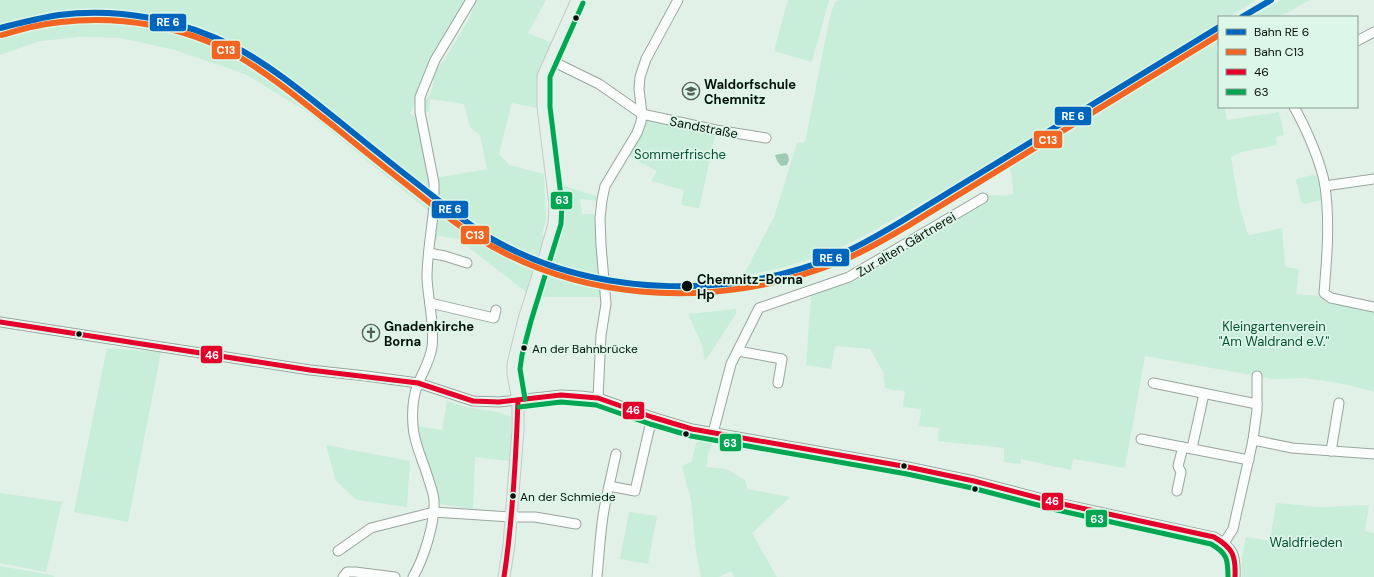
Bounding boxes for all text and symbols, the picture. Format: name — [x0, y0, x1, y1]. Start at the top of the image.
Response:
line badge: RE 6 — [149, 13, 187, 32]
unlabelled marker — [571, 13, 581, 23]
text: RE 6 — [157, 15, 179, 29]
legend — [1218, 16, 1358, 108]
text: Bahn RE 6 — [1254, 24, 1309, 40]
line badge: C13 — [211, 40, 241, 60]
text: C13 — [217, 43, 235, 57]
text: Bahn C13 — [1254, 44, 1304, 60]
text: 46 — [1254, 64, 1269, 80]
place label: Waldorfschule Chemnitz — [704, 76, 796, 108]
school or university icon: Waldorfschule Chemnitz — [681, 81, 701, 101]
text: 63 — [1254, 84, 1269, 100]
line badge: RE 6 — [1054, 106, 1092, 126]
text: RE 6 — [1062, 109, 1084, 123]
street label: Sandstraße — [668, 113, 740, 142]
line badge: C13 — [1033, 130, 1063, 149]
text: C13 — [1039, 133, 1057, 147]
park label: Sommerfrische — [634, 146, 726, 163]
line badge: 63 — [550, 191, 573, 210]
text: 63 — [555, 193, 569, 207]
line badge: RE 6 — [431, 200, 469, 219]
text: RE 6 — [439, 202, 461, 216]
street label: Zur alten Gärtnerei — [854, 208, 959, 281]
line badge: C13 — [460, 225, 490, 245]
text: C13 — [466, 228, 484, 242]
line badge: RE 6 — [812, 248, 850, 267]
text: RE 6 — [820, 251, 842, 265]
place label: Chemnitz-Borna Hp — [697, 271, 803, 303]
marker: Chemnitz-Borna Hp — [680, 279, 694, 293]
place label: Gnadenkirche Borna — [384, 318, 474, 350]
park label: Kleingartenverein "Am Waldrand e.V." — [1219, 318, 1330, 350]
church icon: Gnadenkirche Borna — [361, 323, 381, 343]
unlabelled marker — [74, 329, 84, 339]
place label: An der Bahnbrücke — [532, 341, 638, 357]
marker: An der Bahnbrücke — [519, 343, 529, 353]
line badge: 46 — [200, 345, 223, 364]
text: 46 — [205, 348, 219, 362]
line badge: 46 — [622, 401, 645, 420]
text: 46 — [626, 403, 640, 417]
unlabelled marker — [681, 429, 691, 439]
line badge: 63 — [719, 433, 742, 452]
text: 63 — [723, 436, 737, 450]
unlabelled marker — [899, 461, 909, 471]
unlabelled marker — [970, 484, 980, 494]
place label: An der Schmiede — [520, 489, 616, 505]
marker: An der Schmiede — [508, 491, 518, 501]
line badge: 46 — [1041, 492, 1064, 511]
text: 46 — [1045, 494, 1059, 508]
line badge: 63 — [1085, 509, 1108, 528]
text: 63 — [1090, 512, 1104, 526]
park label: Waldfrieden — [1270, 534, 1342, 551]

